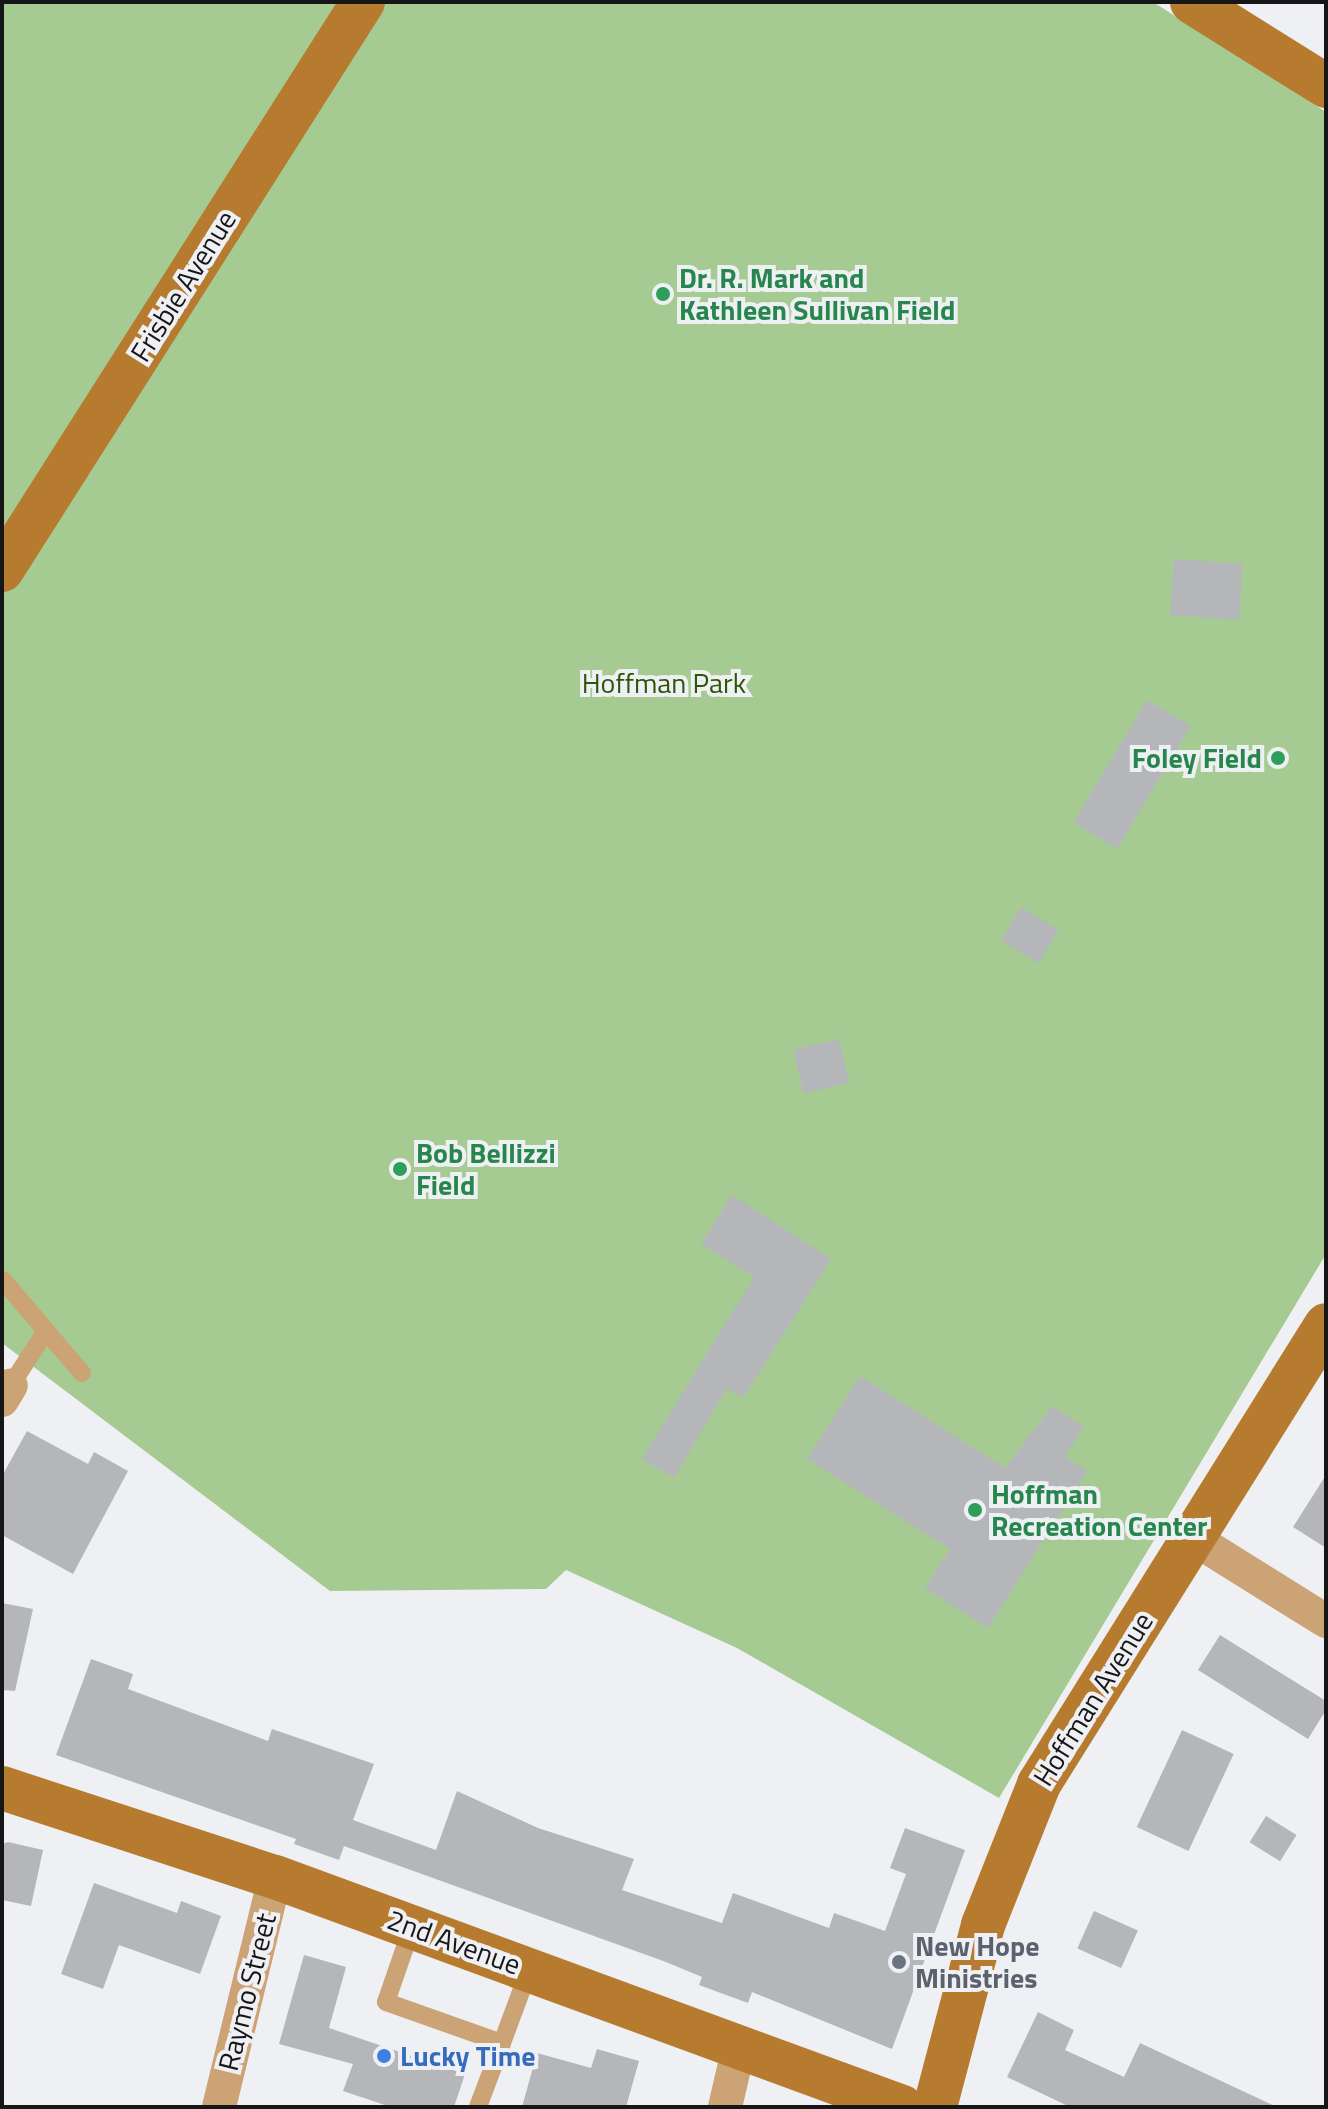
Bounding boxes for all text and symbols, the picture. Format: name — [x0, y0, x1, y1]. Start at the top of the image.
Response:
street label: Frisbie Avenue — [123, 204, 243, 368]
place label: Dr. R. Mark and Kathleen Sullivan Field — [679, 261, 955, 327]
marker: Dr. R. Mark and Kathleen Sullivan Field — [654, 285, 672, 303]
park label: Hoffman Park — [582, 666, 746, 700]
place label: Foley Field — [1132, 741, 1262, 775]
marker: Foley Field — [1269, 749, 1287, 767]
place label: Bob Bellizzi Field — [416, 1136, 556, 1202]
marker: Bob Bellizzi Field — [391, 1160, 409, 1178]
place label: Hoffman Recreation Center — [991, 1477, 1207, 1543]
marker: Hoffman Recreation Center — [966, 1501, 984, 1519]
street label: Hoffman Avenue — [1026, 1606, 1160, 1792]
street label: 2nd Avenue — [383, 1902, 525, 1982]
street label: Raymo Street — [211, 1910, 283, 2074]
place label: New Hope Ministries — [915, 1929, 1039, 1995]
marker: New Hope Ministries — [890, 1953, 908, 1971]
place label: Lucky Time — [400, 2039, 535, 2073]
marker: Lucky Time — [375, 2047, 393, 2065]

